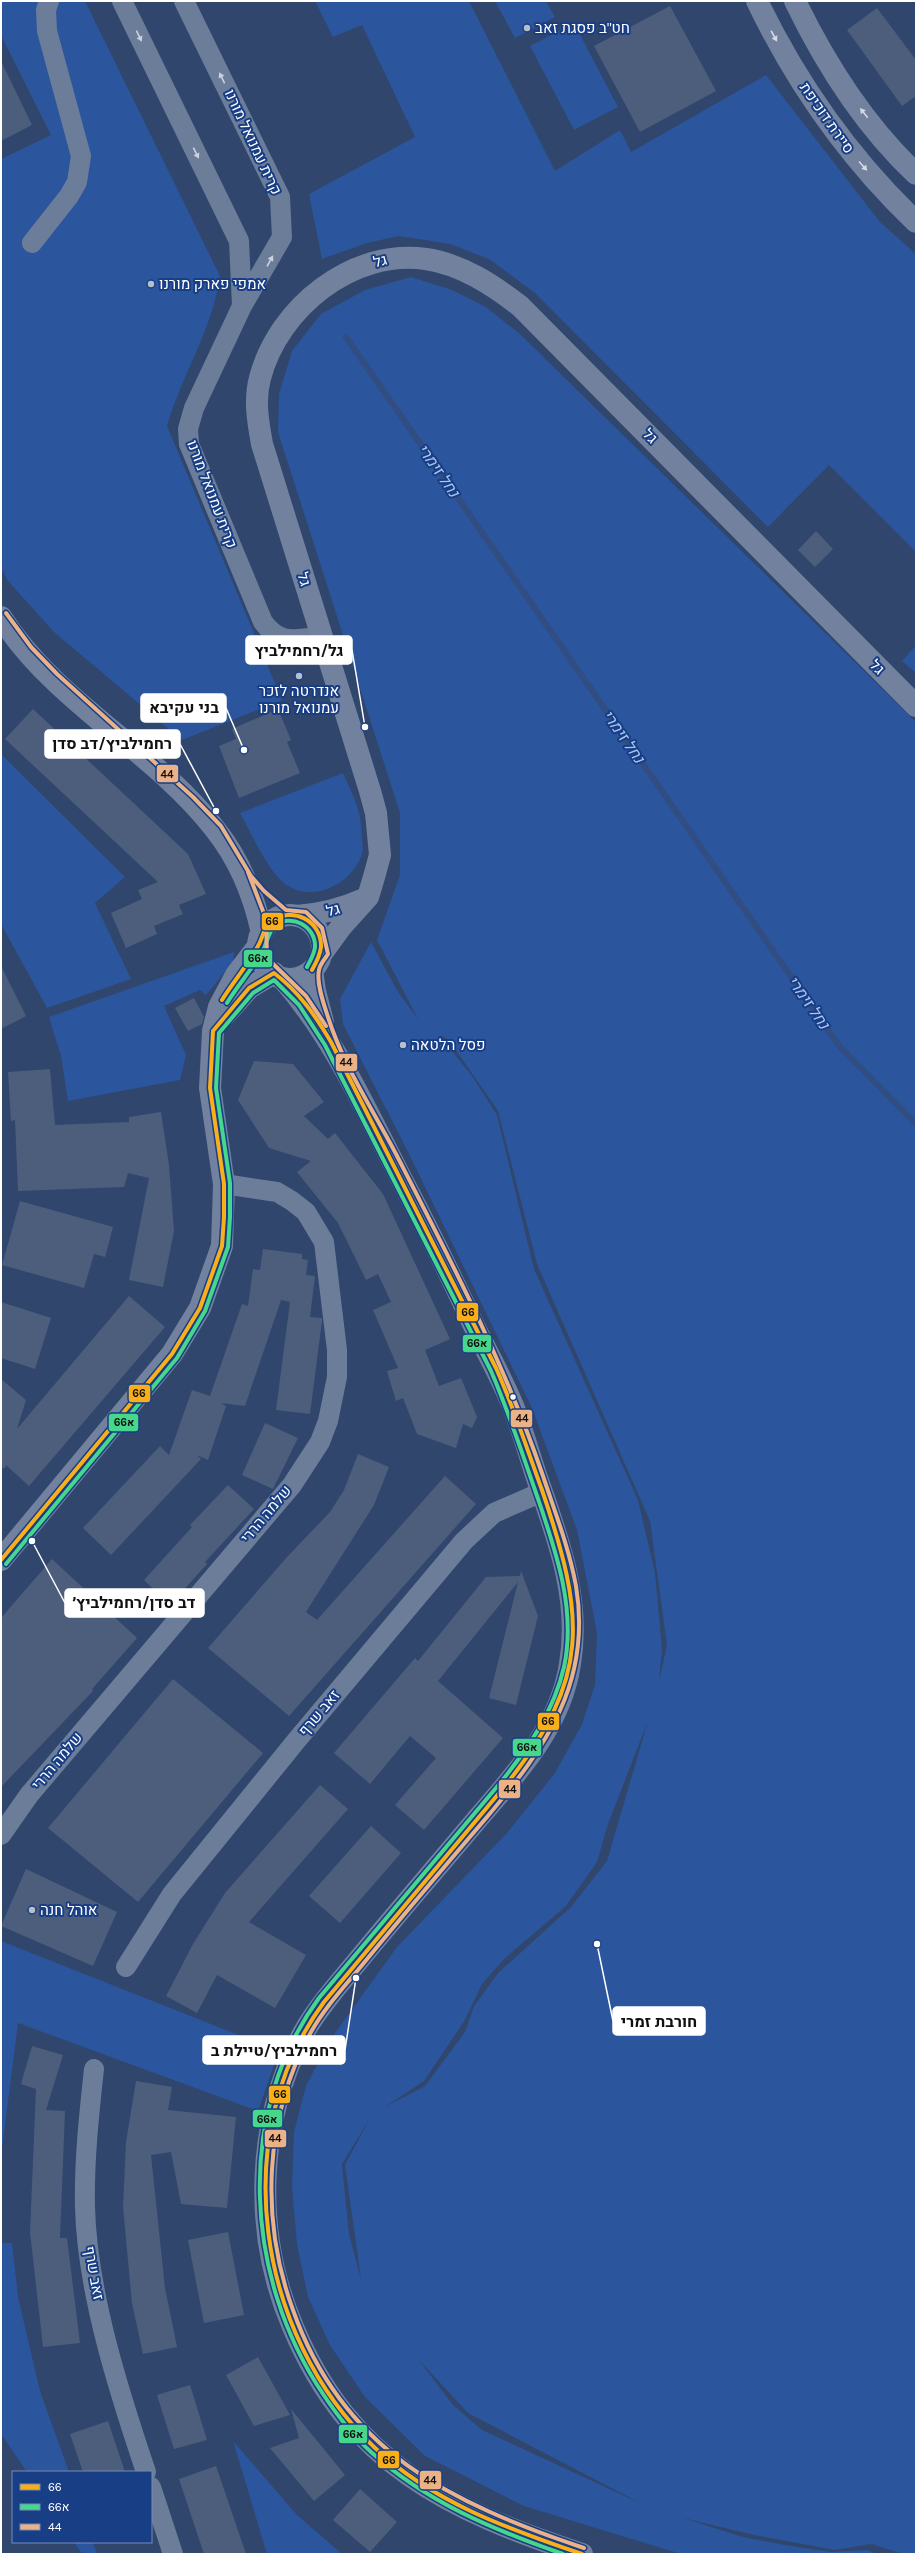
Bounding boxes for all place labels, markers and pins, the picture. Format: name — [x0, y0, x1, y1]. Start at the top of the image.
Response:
place label: חט"ב פסגת זאב — [535, 19, 630, 37]
marker: חט"ב פסגת זאב — [522, 23, 532, 33]
place label: אמפי פארק מורנו — [159, 275, 266, 293]
marker: אמפי פארק מורנו — [146, 279, 156, 289]
callout: גל/רחמילביץ — [246, 636, 352, 664]
marker: אנדרטה לזכר עמנואל מורנו — [294, 671, 304, 681]
place label: אנדרטה לזכר עמנואל מורנו — [259, 682, 339, 717]
callout: בני עקיבא — [141, 694, 226, 722]
callout: רחמילביץ/דב סדן — [45, 730, 180, 758]
place label: פסל הלטאה — [411, 1036, 485, 1054]
marker: פסל הלטאה — [398, 1040, 408, 1050]
unlabelled marker — [508, 1392, 518, 1402]
callout: דב סדן/רחמילביץ׳ — [65, 1589, 204, 1617]
place label: אוהל חנה — [40, 1901, 98, 1919]
marker: אוהל חנה — [27, 1905, 37, 1915]
callout: חורבת זמרי — [613, 2007, 705, 2035]
callout: רחמילביץ/טיילת ב — [203, 2036, 345, 2064]

